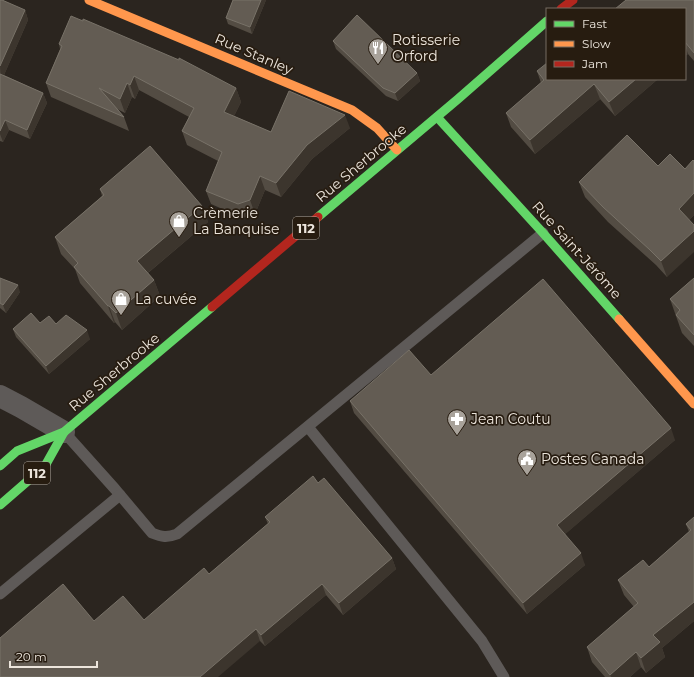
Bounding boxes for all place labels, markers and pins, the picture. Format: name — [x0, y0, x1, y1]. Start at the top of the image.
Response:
place label: Rotisserie Orford — [392, 31, 460, 65]
restaurant icon: Rotisserie Orford — [367, 37, 389, 65]
place label: Crèmerie La Banquise — [193, 204, 279, 238]
shop icon: Crèmerie La Banquise — [168, 210, 190, 238]
shop icon: La cuvée — [110, 288, 132, 316]
place label: La cuvée — [135, 290, 197, 308]
pharmacy icon: Jean Coutu — [446, 408, 468, 436]
place label: Jean Coutu — [470, 410, 551, 428]
public building icon: Postes Canada — [516, 448, 538, 476]
place label: Postes Canada — [541, 450, 644, 468]

